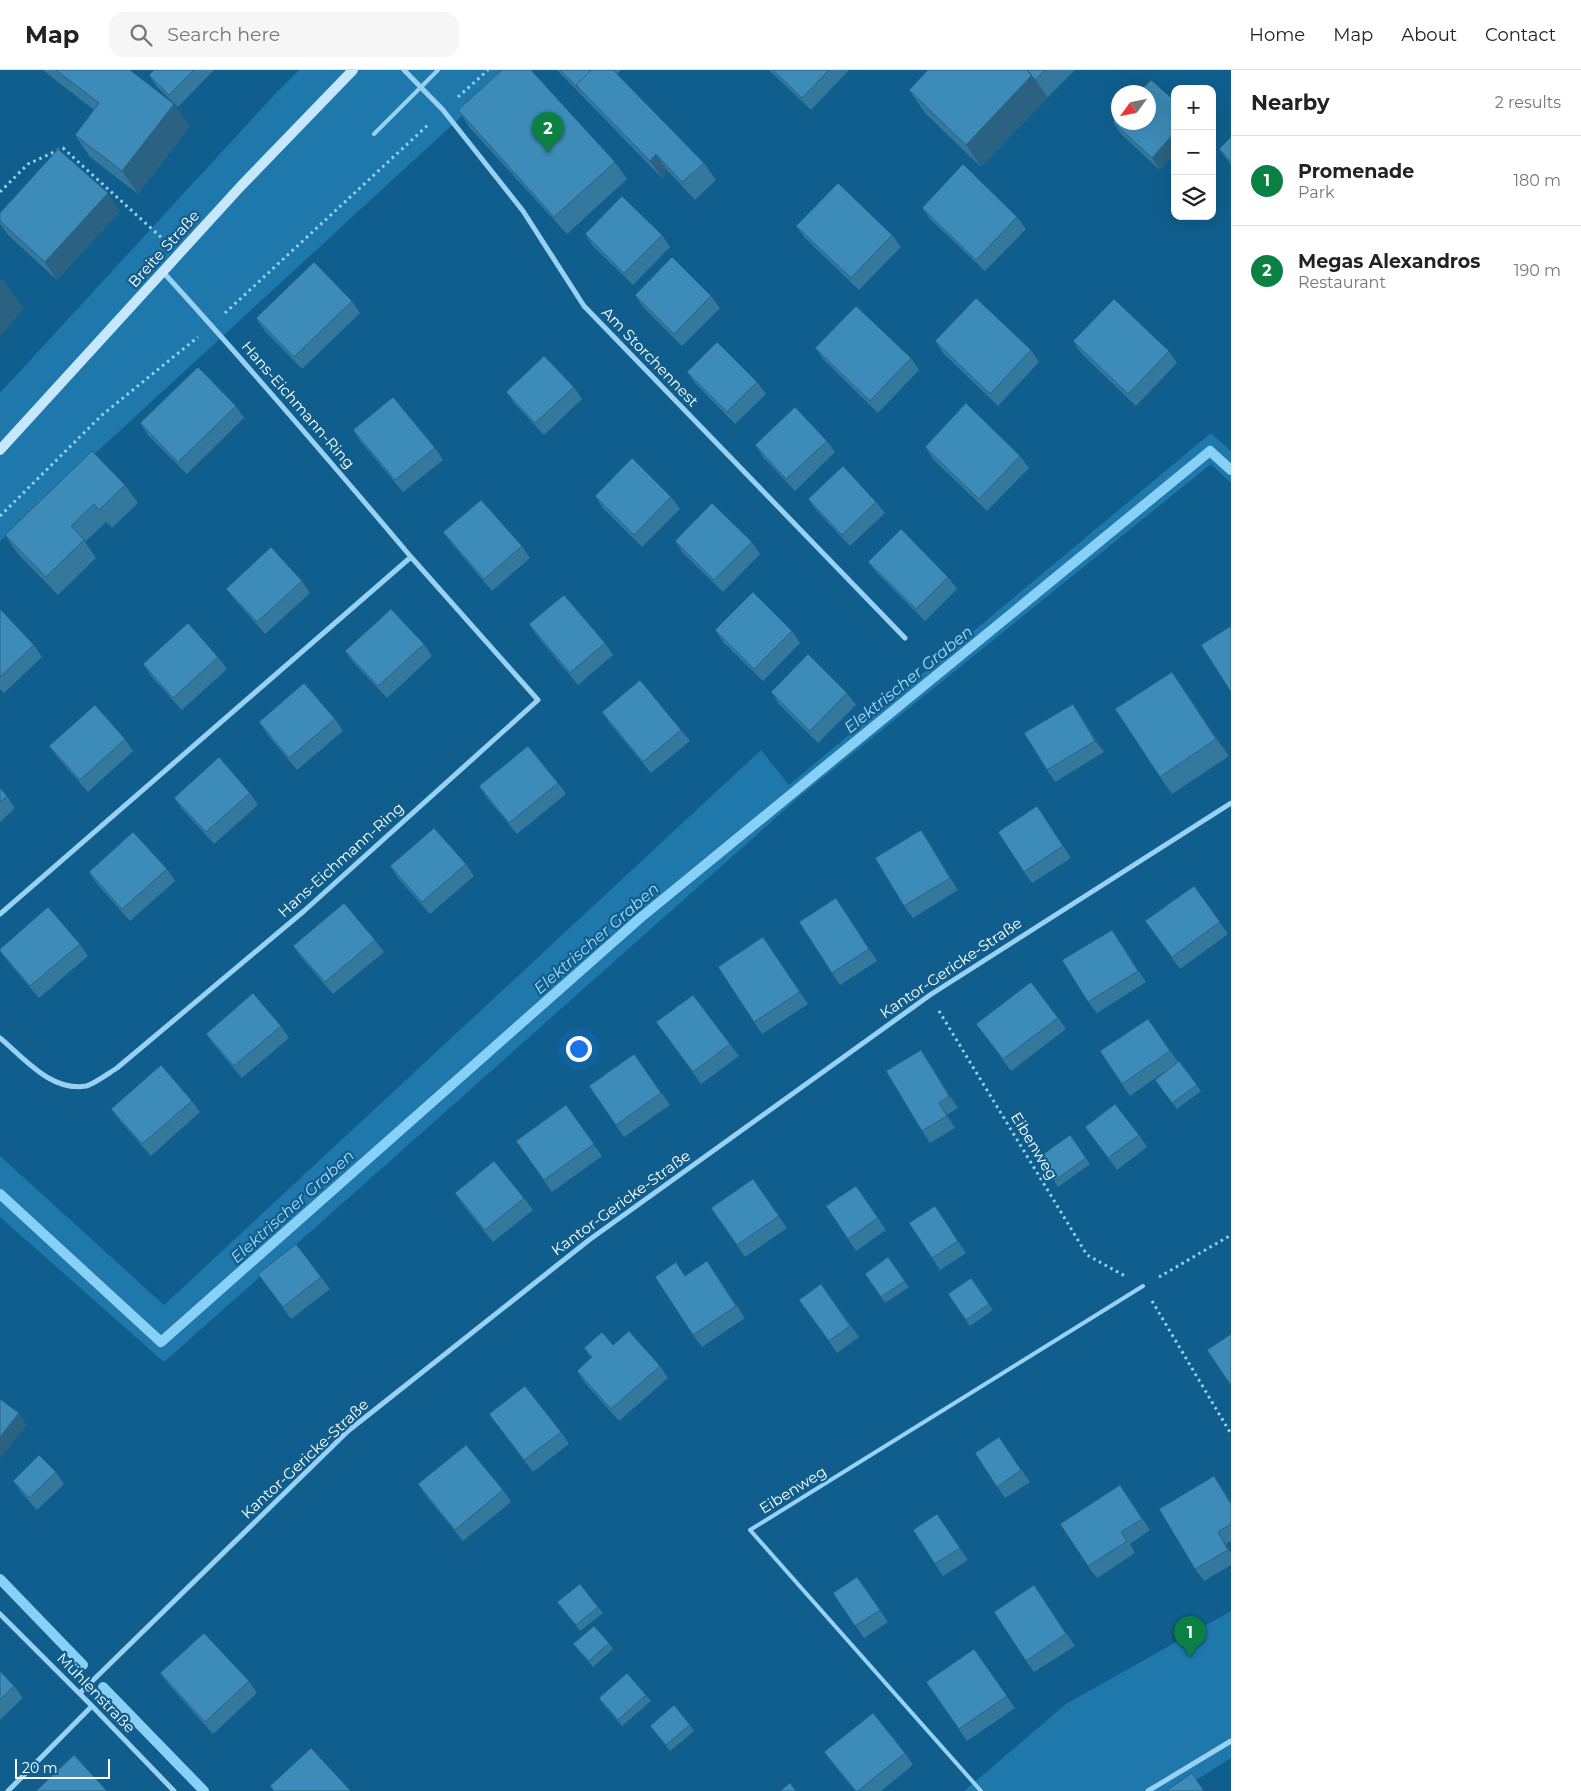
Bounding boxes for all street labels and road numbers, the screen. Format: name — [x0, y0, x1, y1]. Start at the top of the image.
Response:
street label: Breite Straße — [124, 206, 203, 291]
street label: Am Storchennest — [598, 303, 703, 410]
street label: Hans-Eichmann-Ring — [238, 337, 359, 472]
street label: Hans-Eichmann-Ring — [274, 798, 408, 921]
street label: Kantor-Gericke-Straße — [876, 913, 1025, 1022]
street label: Eibenweg — [1007, 1108, 1062, 1183]
street label: Kantor-Gericke-Straße — [547, 1146, 694, 1259]
street label: Kantor-Gericke-Straße — [237, 1395, 372, 1523]
street label: Eibenweg — [756, 1461, 830, 1518]
street label: Mühlenstraße — [53, 1648, 140, 1737]

